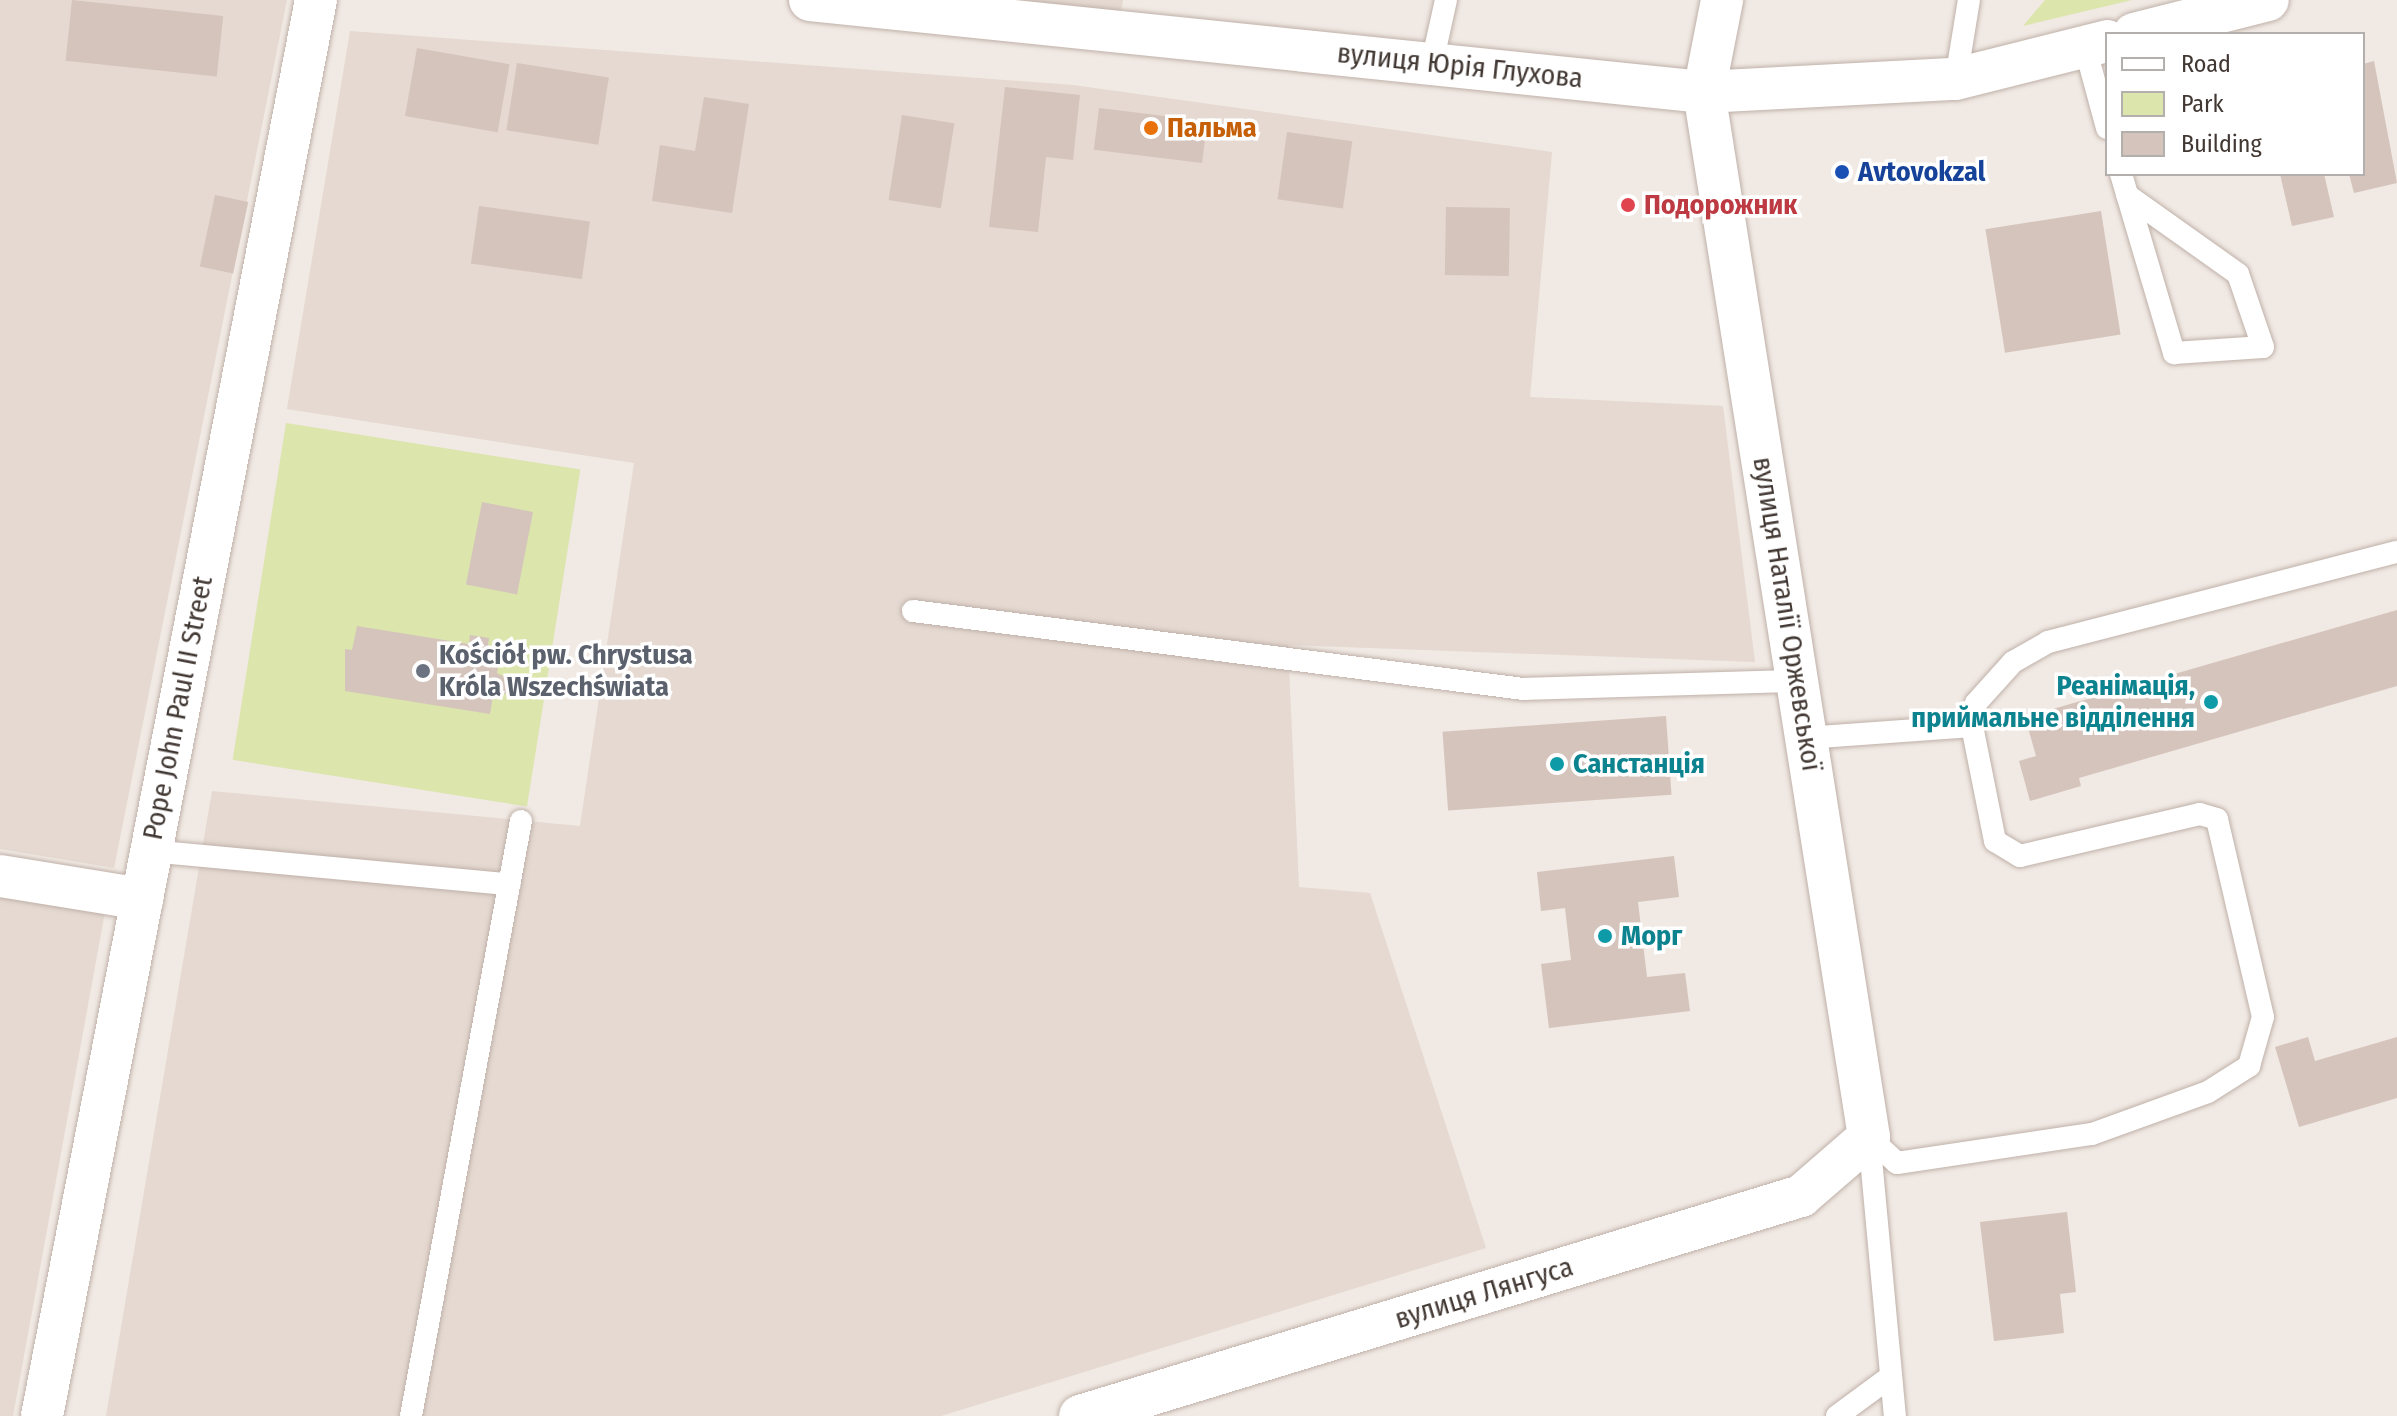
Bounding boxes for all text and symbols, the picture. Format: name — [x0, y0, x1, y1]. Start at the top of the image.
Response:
legend — [2105, 32, 2365, 176]
street label: вулиця Юрія Глухова — [1335, 36, 1585, 96]
text: Road — [2181, 50, 2231, 78]
text: Park — [2181, 90, 2224, 118]
place label: Пальма — [1167, 111, 1257, 145]
marker: Пальма — [1142, 119, 1160, 137]
text: Building — [2181, 130, 2262, 158]
place label: Avtovokzal — [1858, 155, 1985, 189]
marker: Avtovokzal — [1833, 163, 1851, 181]
place label: Подорожник — [1644, 188, 1797, 222]
marker: Подорожник — [1619, 196, 1637, 214]
street label: вулиця Наталії Оржевської — [1746, 455, 1828, 773]
street label: Pope John Paul II Street — [136, 573, 220, 843]
place label: Kościół pw. Chrystusa Króla Wszechświata — [439, 638, 693, 704]
marker: Kościół pw. Chrystusa Króla Wszechświata — [414, 662, 432, 680]
place label: Реанімація, приймальне відділення — [1911, 669, 2195, 735]
marker: Реанімація, приймальне відділення — [2202, 693, 2220, 711]
place label: Санстанція — [1573, 747, 1705, 781]
marker: Санстанція — [1548, 755, 1566, 773]
place label: Морг — [1621, 919, 1682, 953]
marker: Морг — [1596, 927, 1614, 945]
street label: вулиця Лянгуса — [1391, 1250, 1577, 1336]

